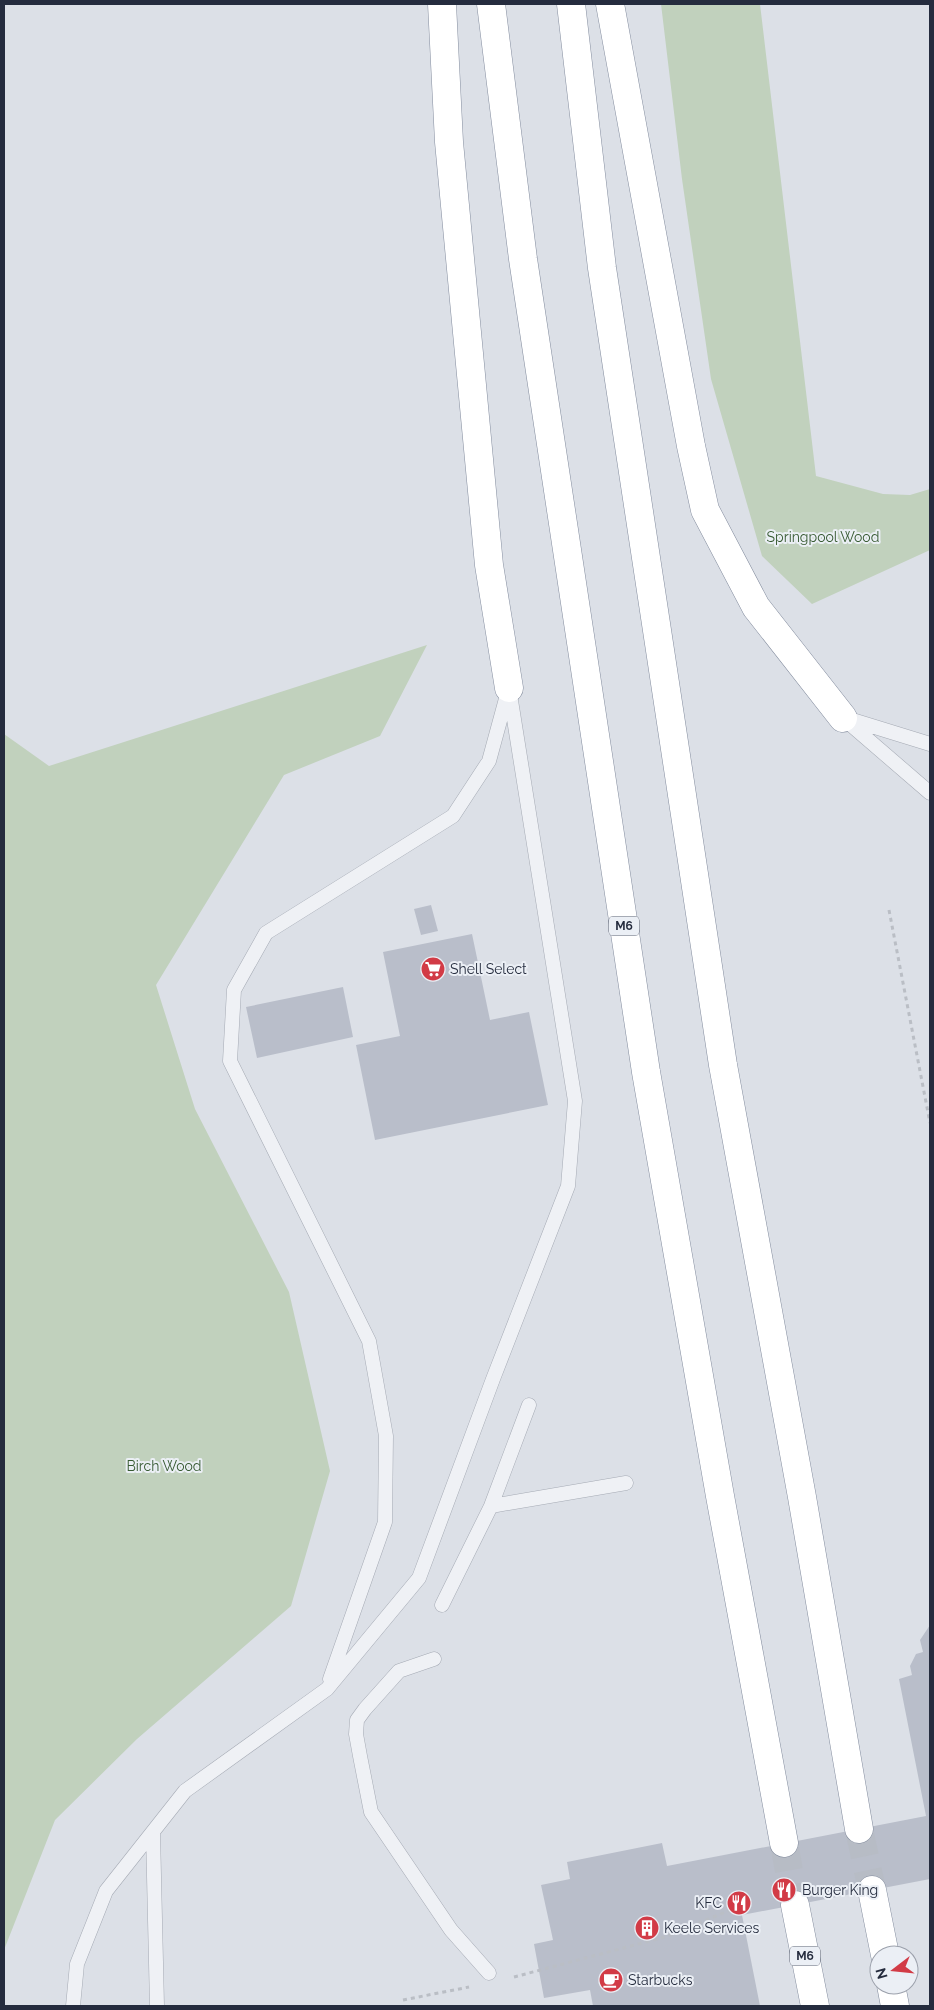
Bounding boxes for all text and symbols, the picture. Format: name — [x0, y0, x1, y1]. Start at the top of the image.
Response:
park label: Springpool Wood — [767, 529, 879, 545]
road number: M6 — [609, 916, 639, 936]
supermarket icon: Shell Select — [420, 956, 446, 982]
place label: Shell Select — [450, 961, 527, 977]
park label: Birch Wood — [126, 1458, 202, 1474]
restaurant icon: Burger King — [771, 1877, 797, 1903]
place label: Burger King — [802, 1882, 878, 1898]
restaurant icon: KFC — [726, 1890, 752, 1916]
place label: KFC — [695, 1895, 722, 1911]
building icon: Keele Services — [634, 1915, 660, 1941]
place label: Keele Services — [664, 1920, 760, 1936]
north arrow — [869, 1945, 919, 1995]
road number: M6 — [790, 1946, 820, 1965]
text: N — [872, 1966, 891, 1981]
cafe icon: Starbucks — [598, 1967, 624, 1993]
place label: Starbucks — [628, 1972, 693, 1988]

